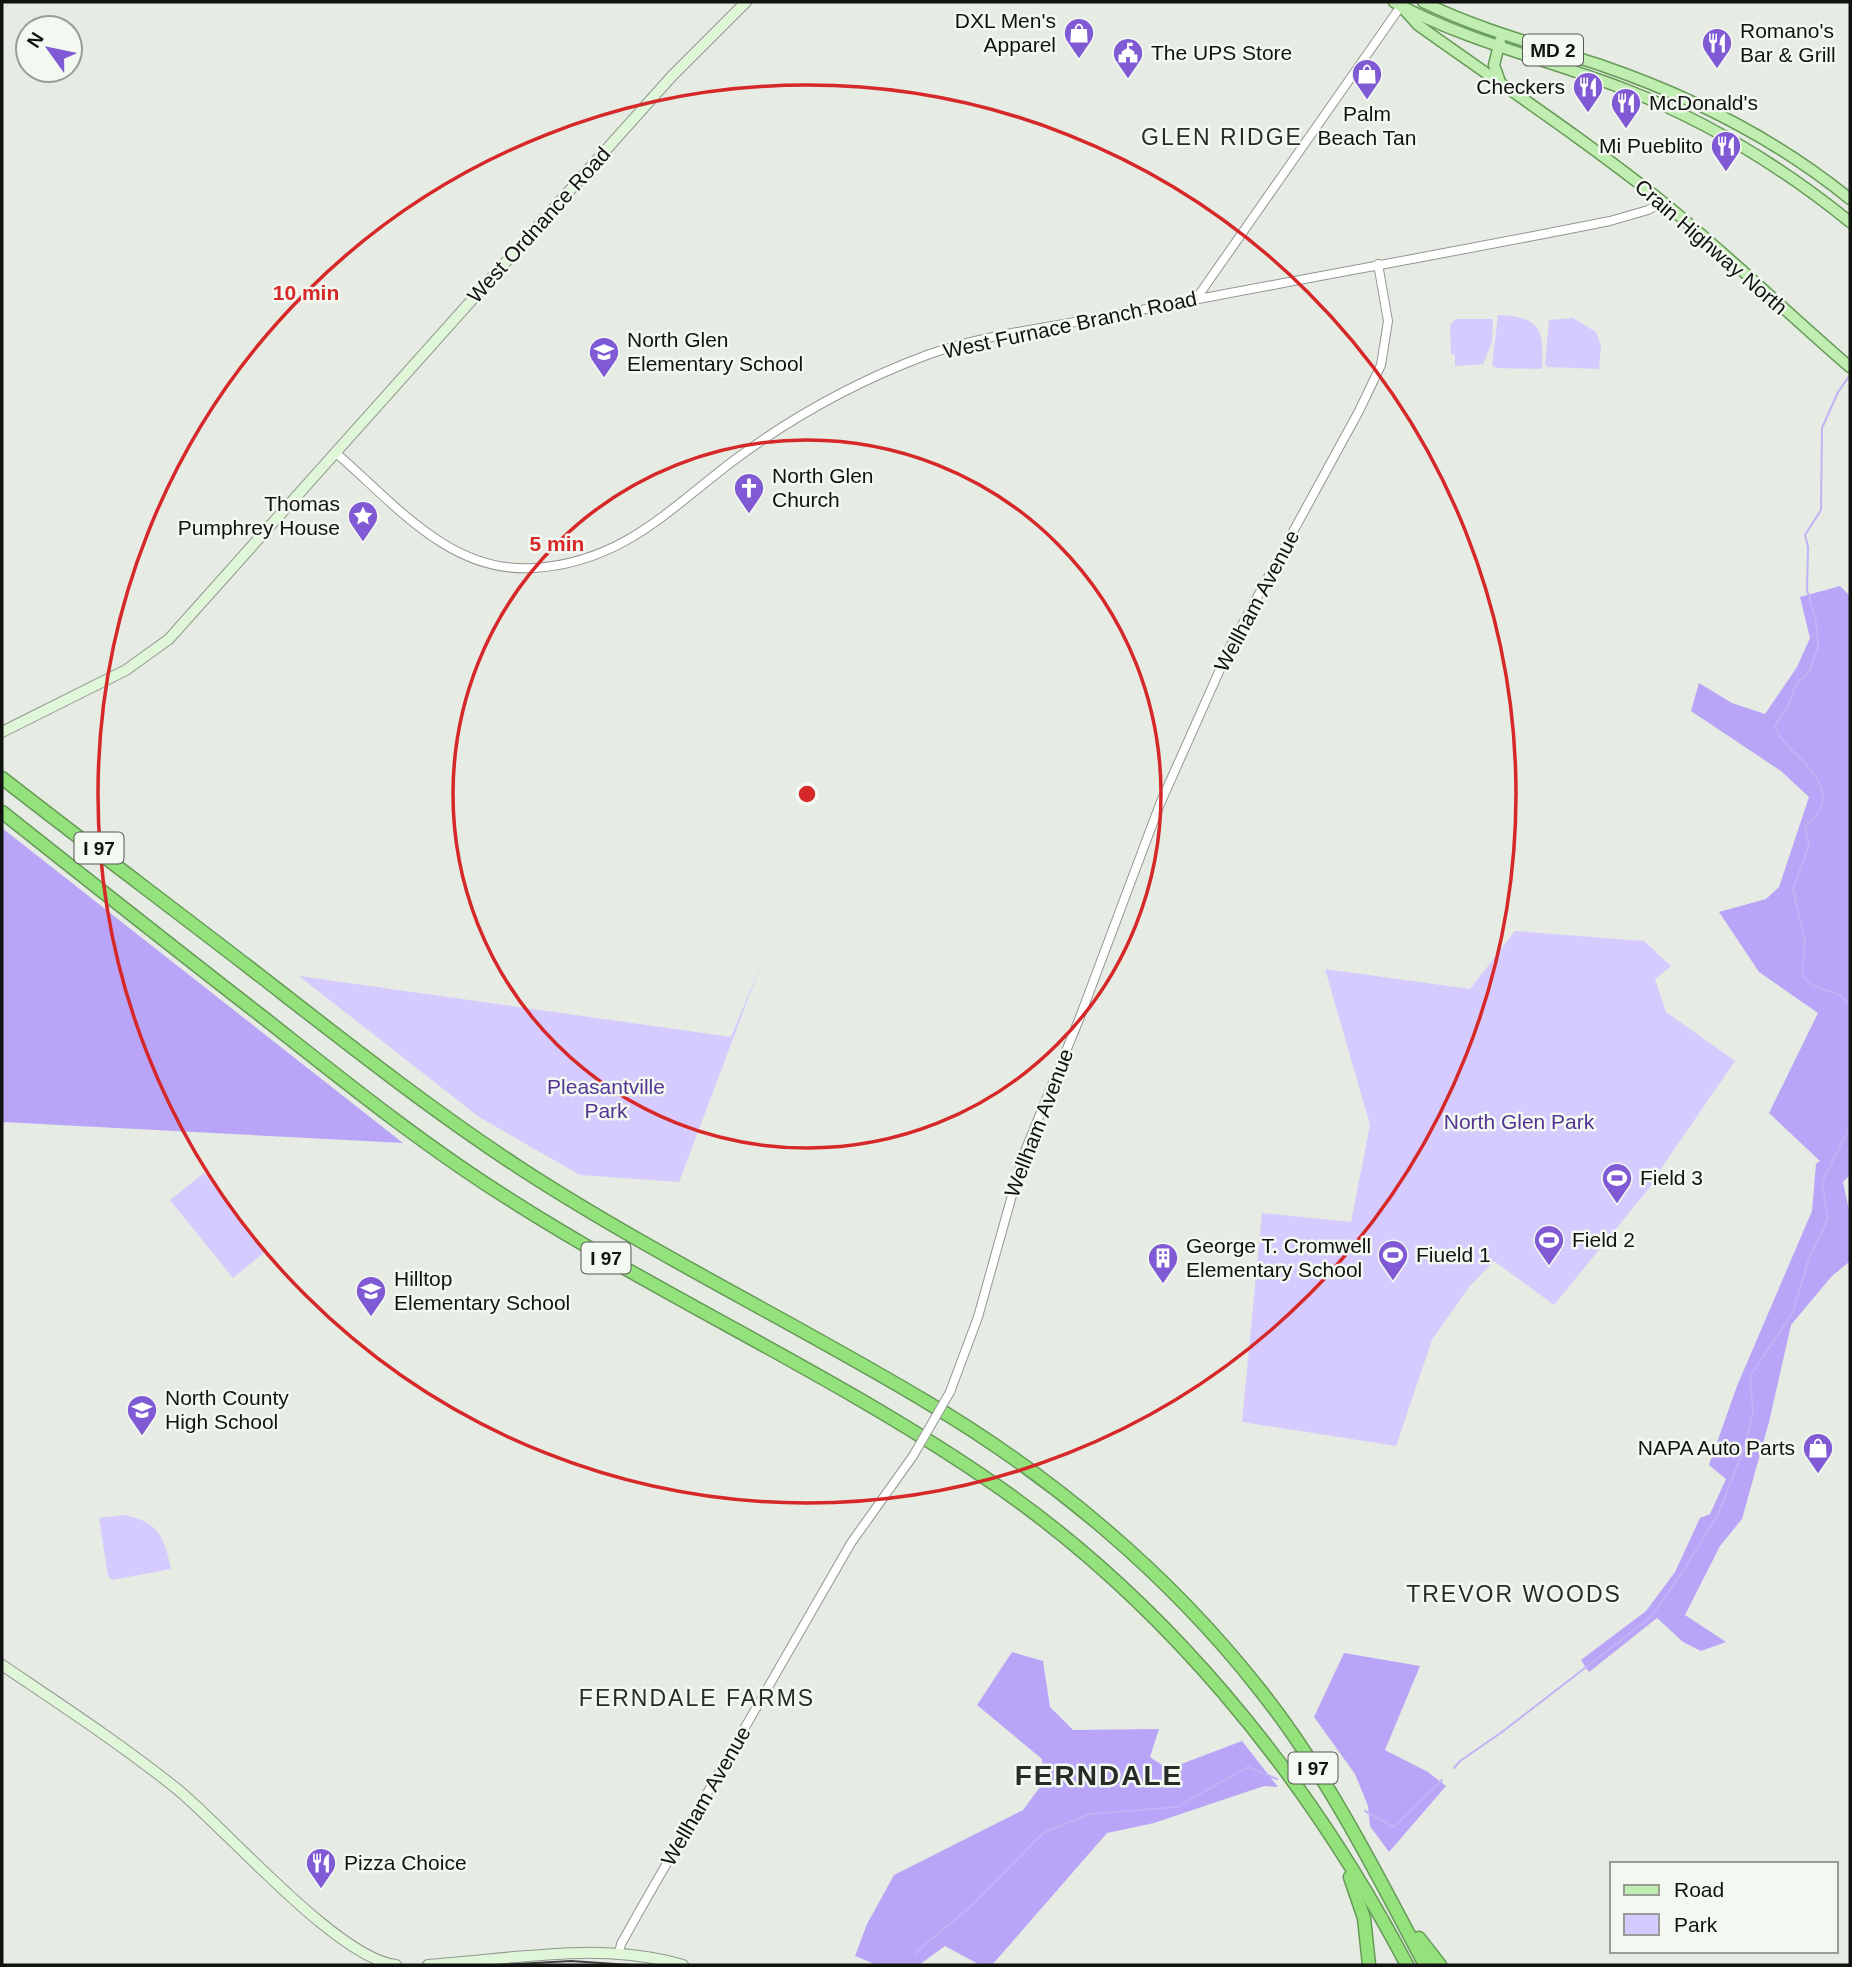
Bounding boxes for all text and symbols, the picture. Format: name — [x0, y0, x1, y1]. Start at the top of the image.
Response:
place label: DXL Men's Apparel — [955, 9, 1056, 56]
north arrow — [14, 14, 84, 84]
shop icon: DXL Men's Apparel — [1062, 16, 1096, 60]
place label: Romano's Bar & Grill — [1740, 19, 1836, 66]
restaurant icon: Romano's Bar & Grill — [1700, 26, 1734, 70]
text: N — [23, 29, 48, 51]
road number: MD 2 — [1523, 34, 1583, 66]
public building icon: The UPS Store — [1111, 36, 1145, 80]
place label: The UPS Store — [1151, 41, 1292, 64]
shop icon: Palm Beach Tan — [1350, 57, 1384, 101]
restaurant icon: Checkers — [1571, 70, 1605, 114]
place label: Checkers — [1476, 75, 1565, 98]
restaurant icon: McDonald's — [1609, 86, 1643, 130]
place label: McDonald's — [1649, 91, 1758, 114]
place label: Palm Beach Tan — [1318, 102, 1416, 149]
district label: GLEN RIDGE — [1141, 124, 1303, 150]
restaurant icon: Mi Pueblito — [1709, 129, 1743, 173]
place label: Mi Pueblito — [1599, 134, 1703, 157]
street label: West Ordnance Road — [463, 142, 615, 307]
street label: Crain Highway North — [1631, 174, 1792, 319]
text: 10 min — [273, 281, 339, 304]
street label: West Furnace Branch Road — [941, 286, 1199, 363]
place label: North Glen Elementary School — [627, 328, 803, 375]
school or university icon: North Glen Elementary School — [587, 335, 621, 379]
place label: North Glen Church — [772, 464, 874, 511]
church icon: North Glen Church — [732, 471, 766, 515]
place label: Thomas Pumphrey House — [178, 492, 340, 539]
place icon: Thomas Pumphrey House — [346, 499, 380, 543]
street label: Wellham Avenue — [1210, 526, 1304, 675]
text: 5 min — [530, 532, 584, 555]
centre of rings — [795, 782, 819, 806]
road number: I 97 — [74, 832, 124, 863]
street label: Wellham Avenue — [1000, 1045, 1077, 1200]
park label: Pleasantville Park — [547, 1075, 665, 1122]
park label: North Glen Park — [1444, 1110, 1595, 1133]
sports icon: Field 3 — [1600, 1161, 1634, 1205]
place label: Field 3 — [1640, 1166, 1703, 1189]
sports icon: Field 2 — [1532, 1223, 1566, 1267]
place label: Field 2 — [1572, 1228, 1635, 1251]
place label: George T. Cromwell Elementary School — [1186, 1234, 1371, 1281]
sports icon: Fiueld 1 — [1376, 1238, 1410, 1282]
building icon: George T. Cromwell Elementary School — [1146, 1241, 1180, 1285]
road number: I 97 — [582, 1242, 630, 1274]
place label: Fiueld 1 — [1416, 1243, 1491, 1266]
place label: Hilltop Elementary School — [394, 1267, 570, 1314]
school or university icon: Hilltop Elementary School — [354, 1274, 388, 1318]
place label: North County High School — [165, 1386, 289, 1433]
school or university icon: North County High School — [125, 1393, 159, 1437]
shop icon: NAPA Auto Parts — [1801, 1431, 1835, 1475]
place label: NAPA Auto Parts — [1638, 1436, 1795, 1459]
district label: TREVOR WOODS — [1406, 1581, 1622, 1607]
district label: FERNDALE FARMS — [579, 1685, 815, 1711]
street label: Wellham Avenue — [656, 1722, 755, 1869]
road number: I 97 — [1288, 1752, 1338, 1784]
district label: FERNDALE — [1015, 1760, 1183, 1791]
restaurant icon: Pizza Choice — [304, 1846, 338, 1890]
place label: Pizza Choice — [344, 1851, 467, 1874]
legend — [1610, 1862, 1838, 1953]
text: Road — [1674, 1878, 1724, 1901]
text: Park — [1674, 1913, 1718, 1936]

